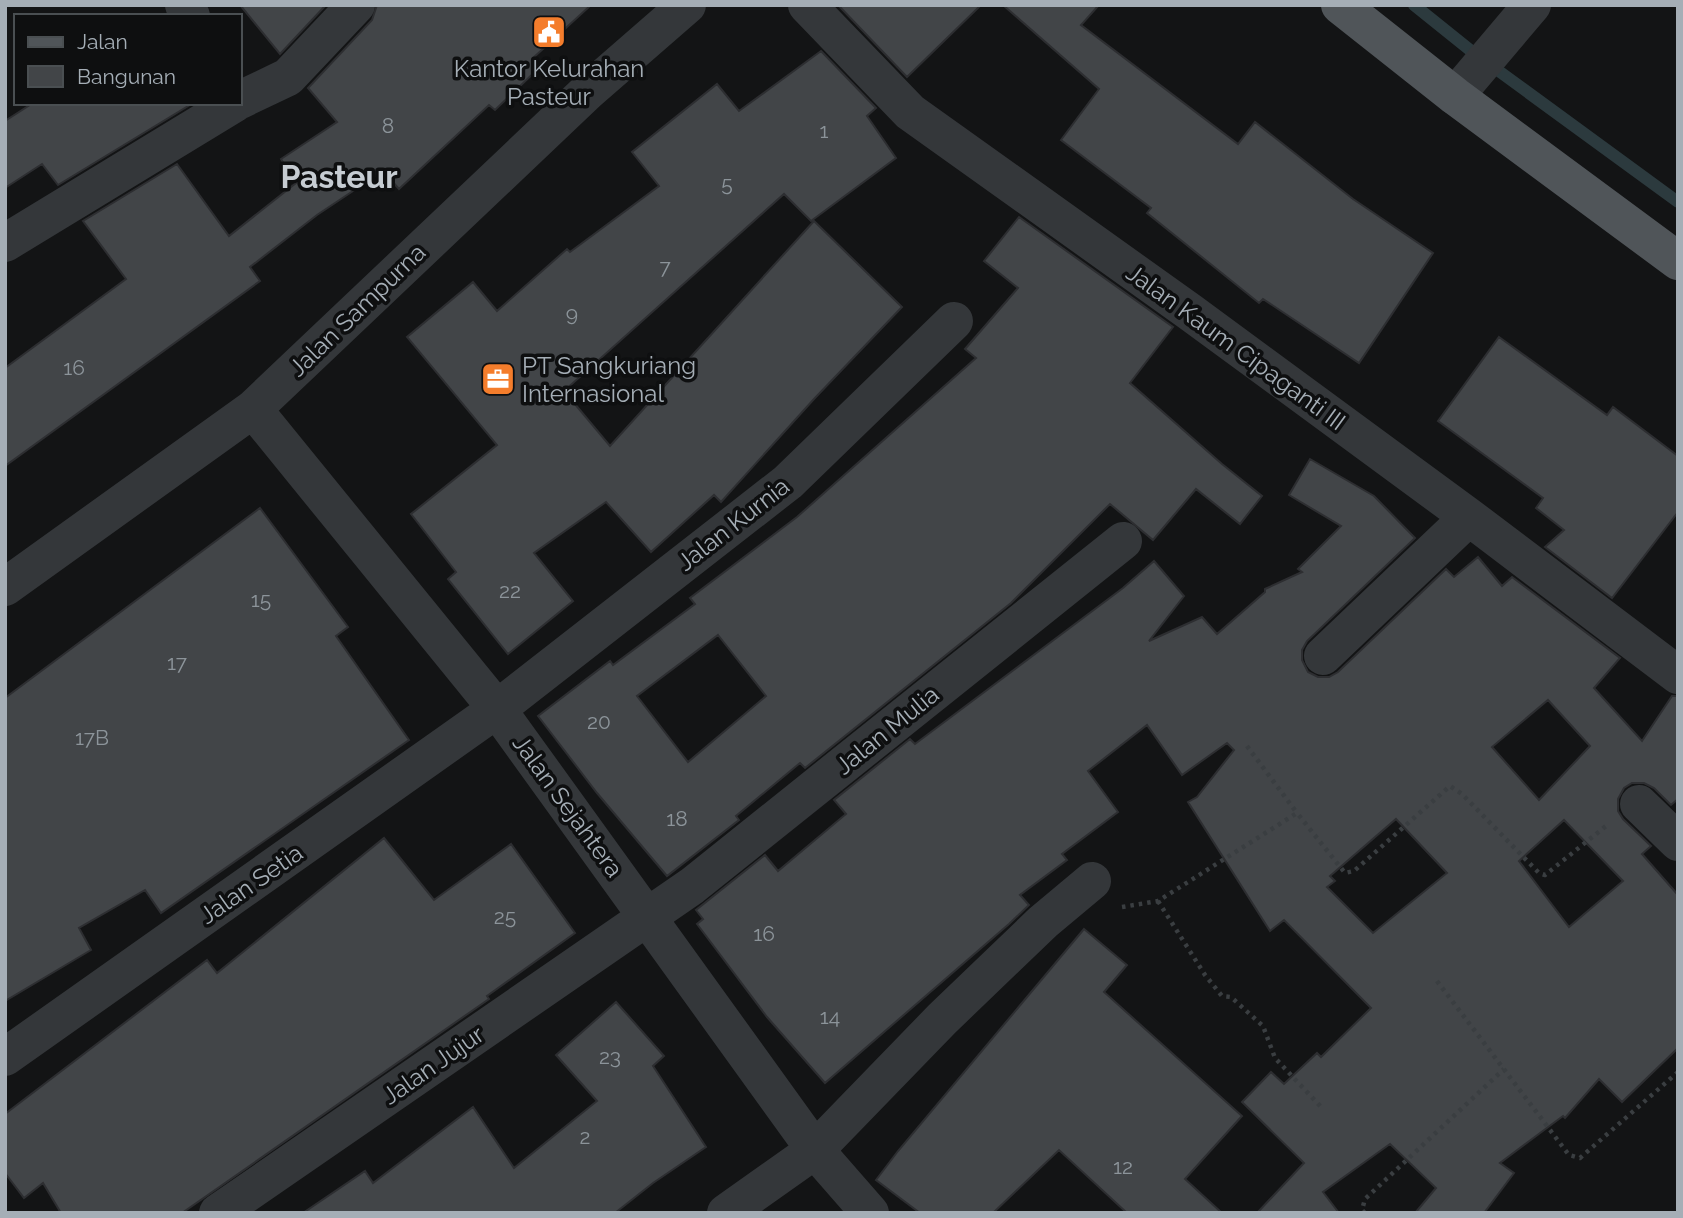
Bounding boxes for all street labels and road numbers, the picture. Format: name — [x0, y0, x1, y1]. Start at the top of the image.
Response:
street label: Jalan Sampurna — [283, 238, 431, 382]
street label: Jalan Kaum Cipaganti III — [1121, 258, 1351, 436]
street label: Jalan Kurnia — [671, 471, 795, 577]
street label: Jalan Mulia — [830, 680, 944, 780]
street label: Jalan Sejahtera — [507, 729, 629, 883]
street label: Jalan Setia — [194, 838, 308, 930]
street label: Jalan Jujur — [377, 1019, 490, 1111]

